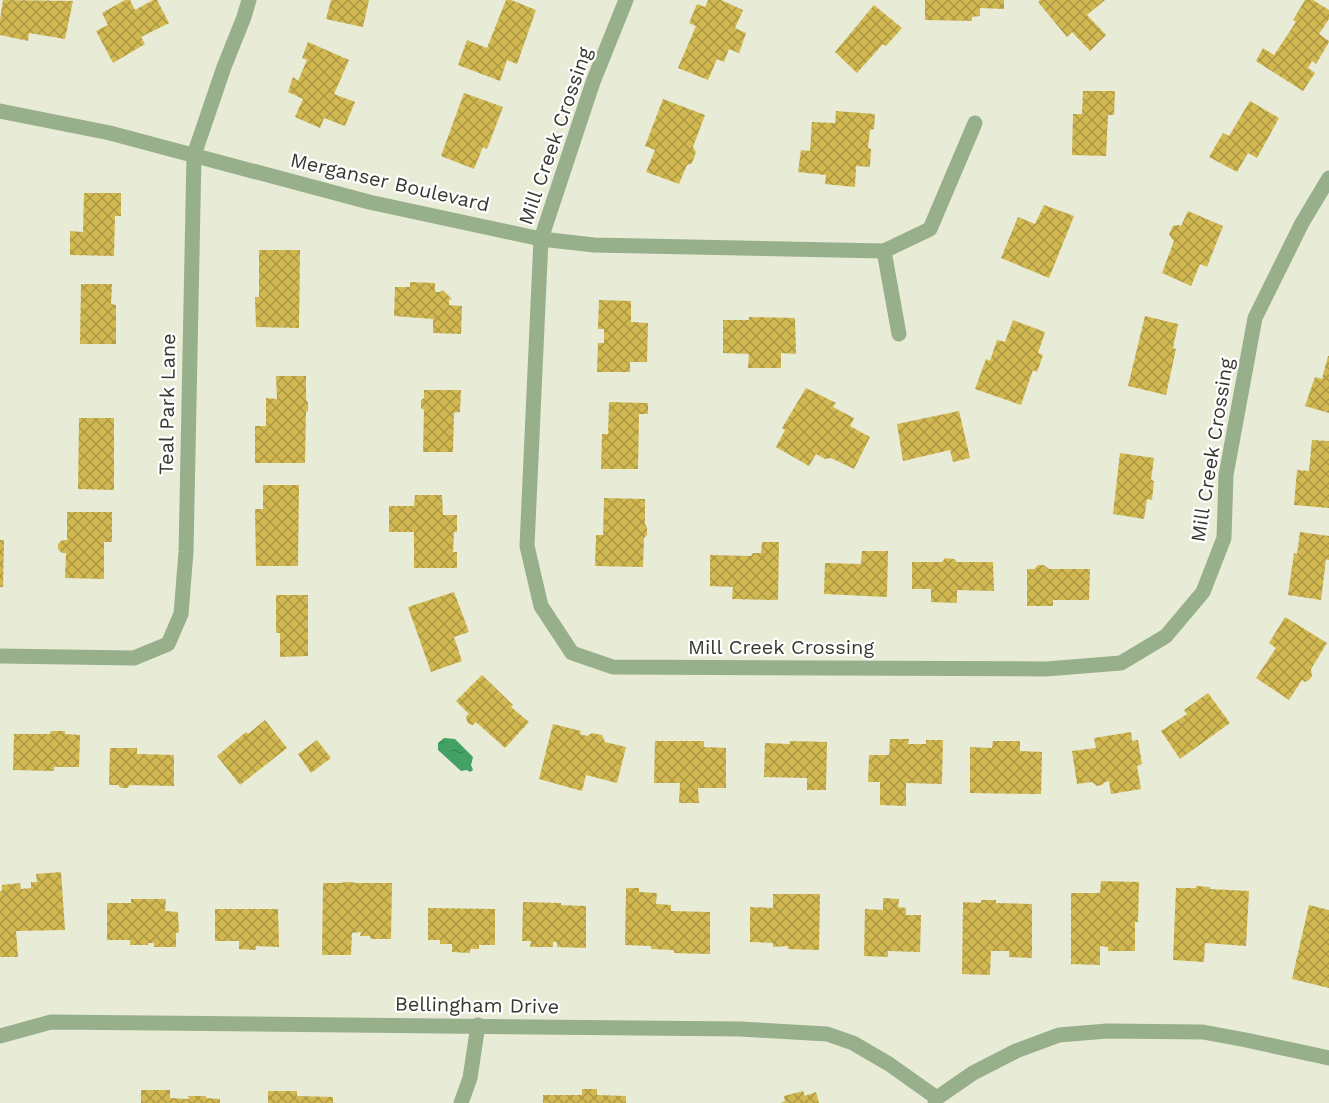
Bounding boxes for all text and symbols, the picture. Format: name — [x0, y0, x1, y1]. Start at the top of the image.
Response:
street label: Mill Creek Crossing — [513, 44, 597, 228]
street label: Merganser Boulevard — [288, 147, 492, 217]
street label: Teal Park Lane — [154, 333, 180, 475]
street label: Mill Creek Crossing — [1186, 356, 1238, 544]
street label: Mill Creek Crossing — [688, 635, 874, 659]
street label: Bellingham Drive — [395, 992, 559, 1018]

